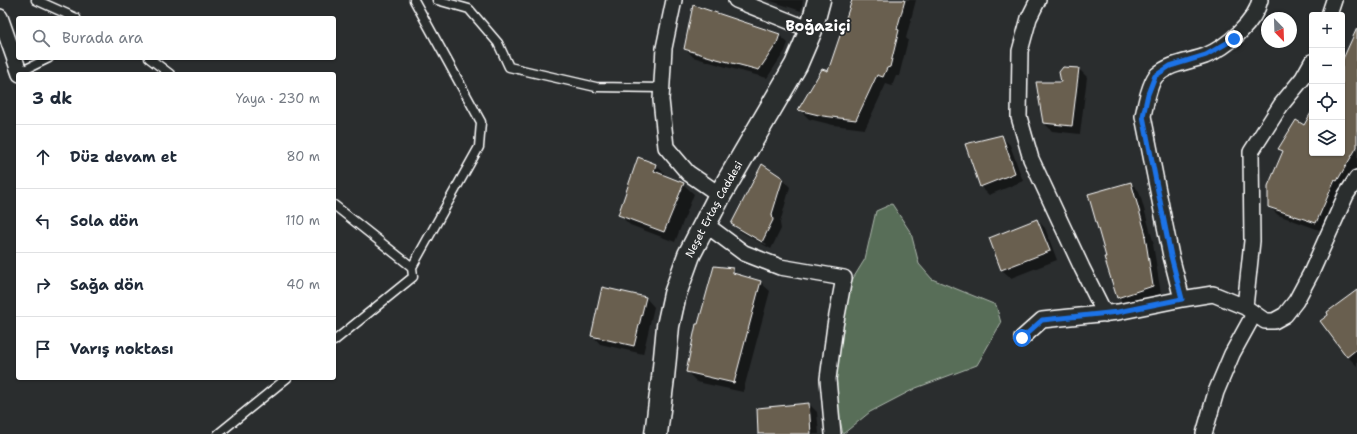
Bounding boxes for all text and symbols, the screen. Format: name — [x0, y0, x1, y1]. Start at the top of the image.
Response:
north arrow — [1261, 12, 1297, 48]
map controls — [1309, 12, 1345, 156]
button: + — [1309, 12, 1345, 48]
search box — [16, 16, 336, 60]
district label: Boğaziçi — [785, 16, 851, 36]
icon: search — [30, 27, 52, 49]
text: Burada ara — [62, 28, 143, 48]
route end — [1225, 30, 1243, 48]
button: − — [1309, 48, 1345, 84]
button: locate — [1309, 84, 1345, 120]
text: 3 dk — [32, 87, 72, 109]
text: Yaya · 230 m — [236, 90, 320, 107]
button: layers — [1309, 120, 1345, 156]
icon: ahead — [32, 146, 54, 168]
text: Düz devam et — [70, 147, 177, 167]
text: 80 m — [286, 148, 320, 165]
street label: Neşet Ertaş Caddesi — [682, 158, 746, 260]
icon: left — [32, 210, 54, 232]
text: Sola dön — [70, 211, 139, 231]
text: 110 m — [285, 212, 320, 229]
icon: right — [32, 274, 54, 296]
text: Sağa dön — [70, 275, 144, 295]
text: 40 m — [286, 276, 320, 293]
route start — [1013, 329, 1031, 347]
icon: arrive — [32, 338, 54, 360]
text: Varış noktası — [70, 339, 174, 359]

